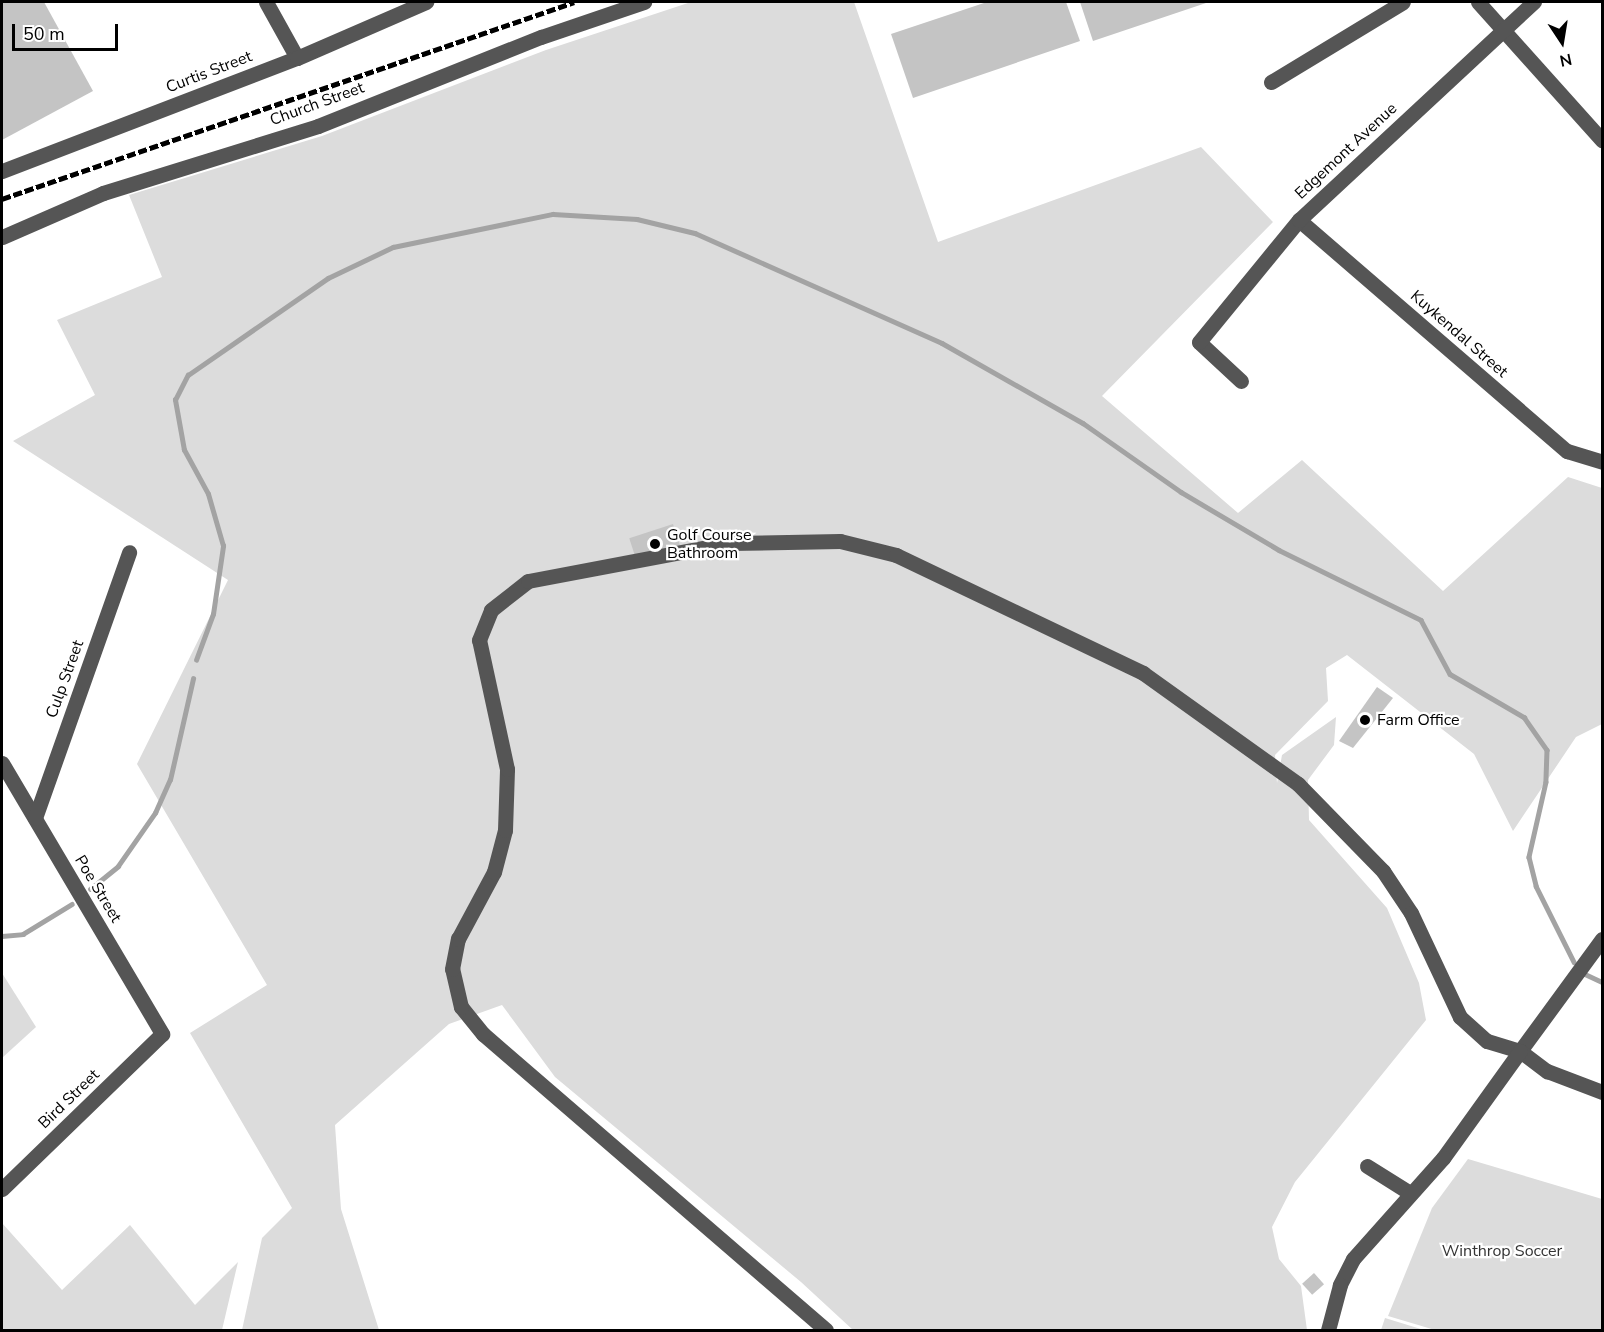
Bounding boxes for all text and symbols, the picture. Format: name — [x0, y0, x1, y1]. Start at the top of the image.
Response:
scale bar — [15, 12, 122, 50]
north arrow — [1532, 12, 1592, 72]
text: 50 m — [23, 22, 65, 46]
street label: Curtis Street — [163, 47, 255, 97]
text: N — [1558, 48, 1574, 72]
street label: Church Street — [267, 78, 367, 130]
street label: Edgemont Avenue — [1291, 99, 1401, 203]
street label: Kuykendal Street — [1406, 286, 1512, 382]
place label: Golf Course Bathroom — [667, 525, 752, 563]
marker: Golf Course Bathroom — [648, 537, 662, 551]
street label: Culp Street — [42, 637, 88, 721]
place label: Farm Office — [1377, 710, 1460, 730]
marker: Farm Office — [1358, 713, 1372, 727]
street label: Poe Street — [70, 852, 126, 926]
street label: Bird Street — [35, 1065, 103, 1133]
park label: Winthrop Soccer — [1442, 1241, 1562, 1261]

